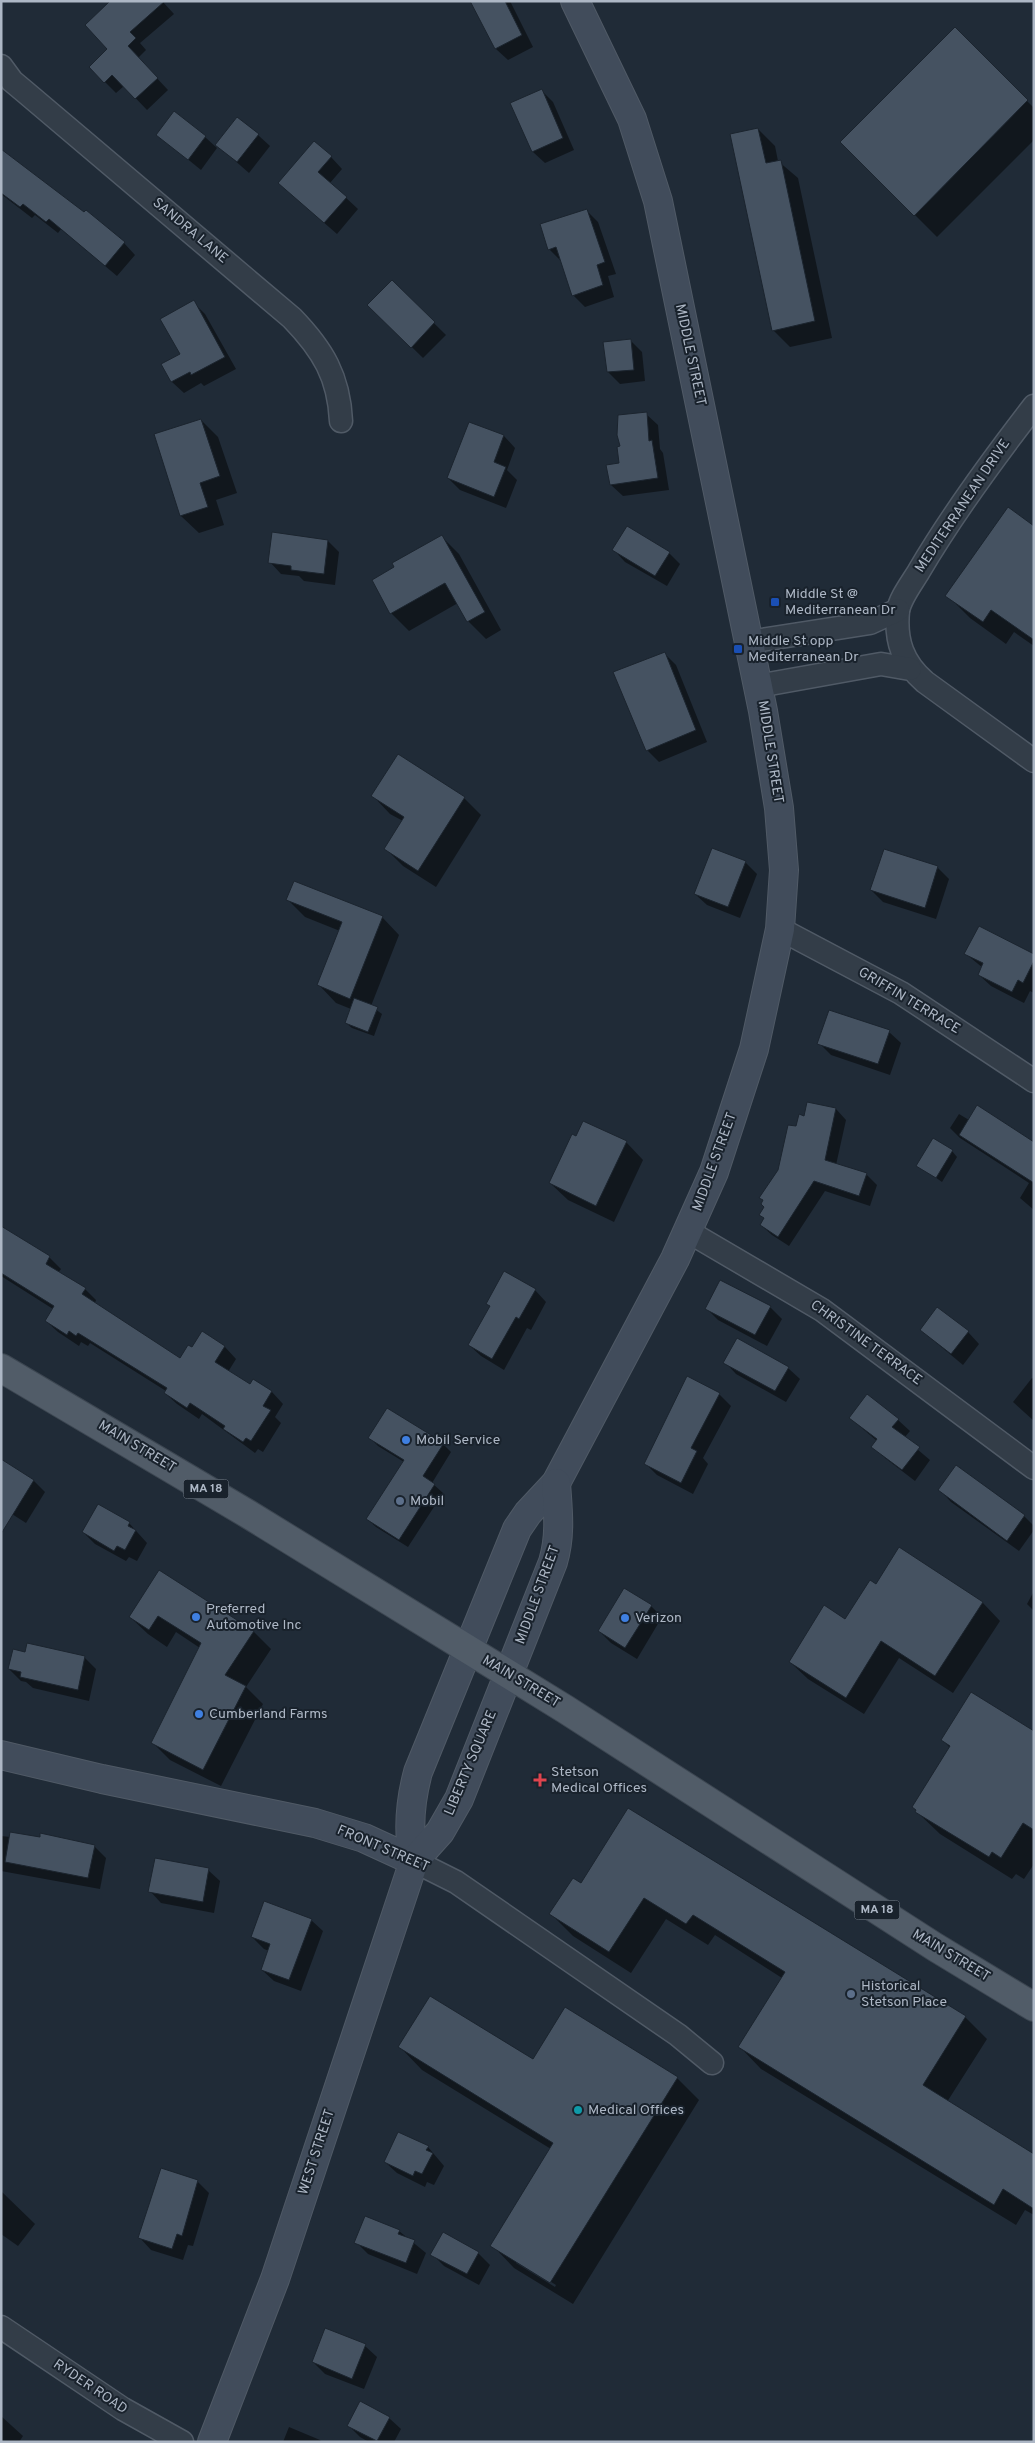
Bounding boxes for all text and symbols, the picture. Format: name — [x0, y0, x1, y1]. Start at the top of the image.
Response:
street label: SANDRA LANE — [149, 195, 231, 267]
street label: MIDDLE STREET — [671, 302, 709, 408]
street label: MEDITERRANEAN DRIVE — [912, 436, 1014, 576]
place label: Middle St @ Mediterranean Dr — [785, 586, 896, 619]
marker: Middle St @ Mediterranean Dr — [769, 596, 781, 608]
place label: Middle St opp Mediterranean Dr — [748, 633, 859, 666]
marker: Middle St opp Mediterranean Dr — [732, 643, 744, 655]
street label: MIDDLE STREET — [753, 699, 787, 805]
street label: GRIFFIN TERRACE — [855, 964, 963, 1038]
street label: MIDDLE STREET — [689, 1110, 741, 1214]
street label: CHRISTINE TERRACE — [807, 1297, 925, 1389]
street label: MAIN STREET — [95, 1417, 179, 1477]
place label: Mobil Service — [416, 1432, 500, 1449]
marker: Mobil Service — [400, 1434, 412, 1446]
road number: MA 18 — [184, 1480, 228, 1498]
place label: Mobil — [410, 1493, 444, 1510]
marker: Mobil — [394, 1495, 406, 1507]
street label: MIDDLE STREET — [512, 1543, 564, 1647]
place label: Preferred Automotive Inc — [206, 1601, 301, 1634]
place label: Verizon — [635, 1610, 682, 1627]
marker: Preferred Automotive Inc — [190, 1611, 202, 1623]
marker: Verizon — [619, 1612, 631, 1624]
street label: MAIN STREET — [479, 1652, 563, 1712]
place label: Cumberland Farms — [209, 1706, 328, 1723]
marker: Cumberland Farms — [193, 1708, 205, 1720]
street label: LIBERTY SQUARE — [441, 1708, 501, 1818]
place label: Stetson Medical Offices — [551, 1764, 647, 1797]
marker: Stetson Medical Offices — [533, 1773, 547, 1787]
street label: FRONT STREET — [334, 1822, 432, 1876]
road number: MA 18 — [854, 1900, 900, 1920]
street label: MAIN STREET — [909, 1926, 993, 1986]
place label: Historical Stetson Place — [861, 1978, 947, 2011]
marker: Historical Stetson Place — [845, 1988, 857, 2000]
place label: Medical Offices — [588, 2102, 684, 2119]
marker: Medical Offices — [572, 2104, 584, 2116]
street label: WEST STREET — [295, 2107, 339, 2197]
street label: RYDER ROAD — [50, 2356, 130, 2418]

